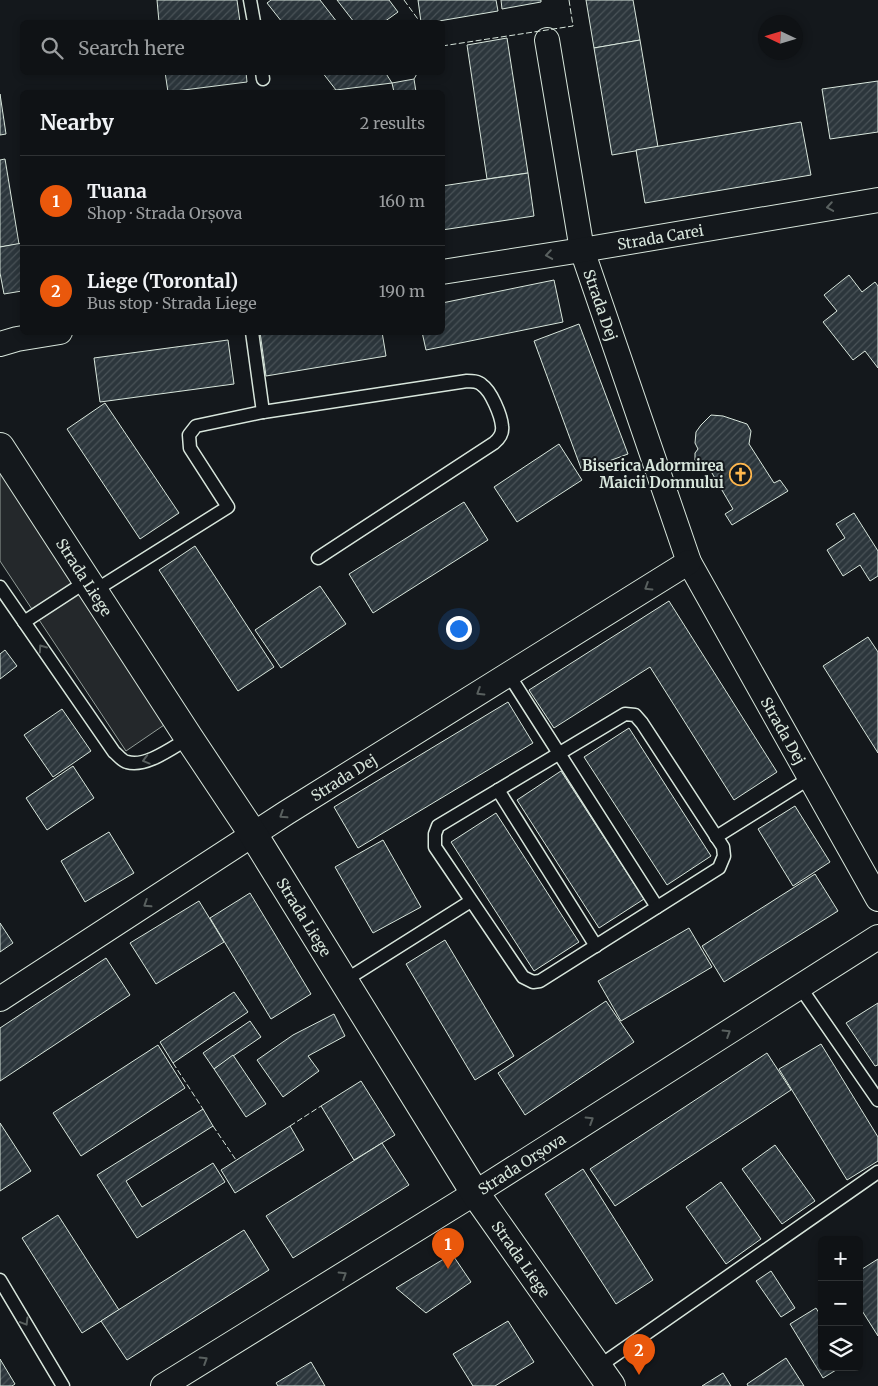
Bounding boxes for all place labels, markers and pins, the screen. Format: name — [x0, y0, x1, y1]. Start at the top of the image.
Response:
place label: Biserica Adormirea Maicii Domnului — [582, 456, 725, 492]
church icon: Biserica Adormirea Maicii Domnului — [728, 462, 752, 486]
pin: 1 — [432, 1228, 464, 1269]
pin: 2 — [623, 1334, 655, 1375]

